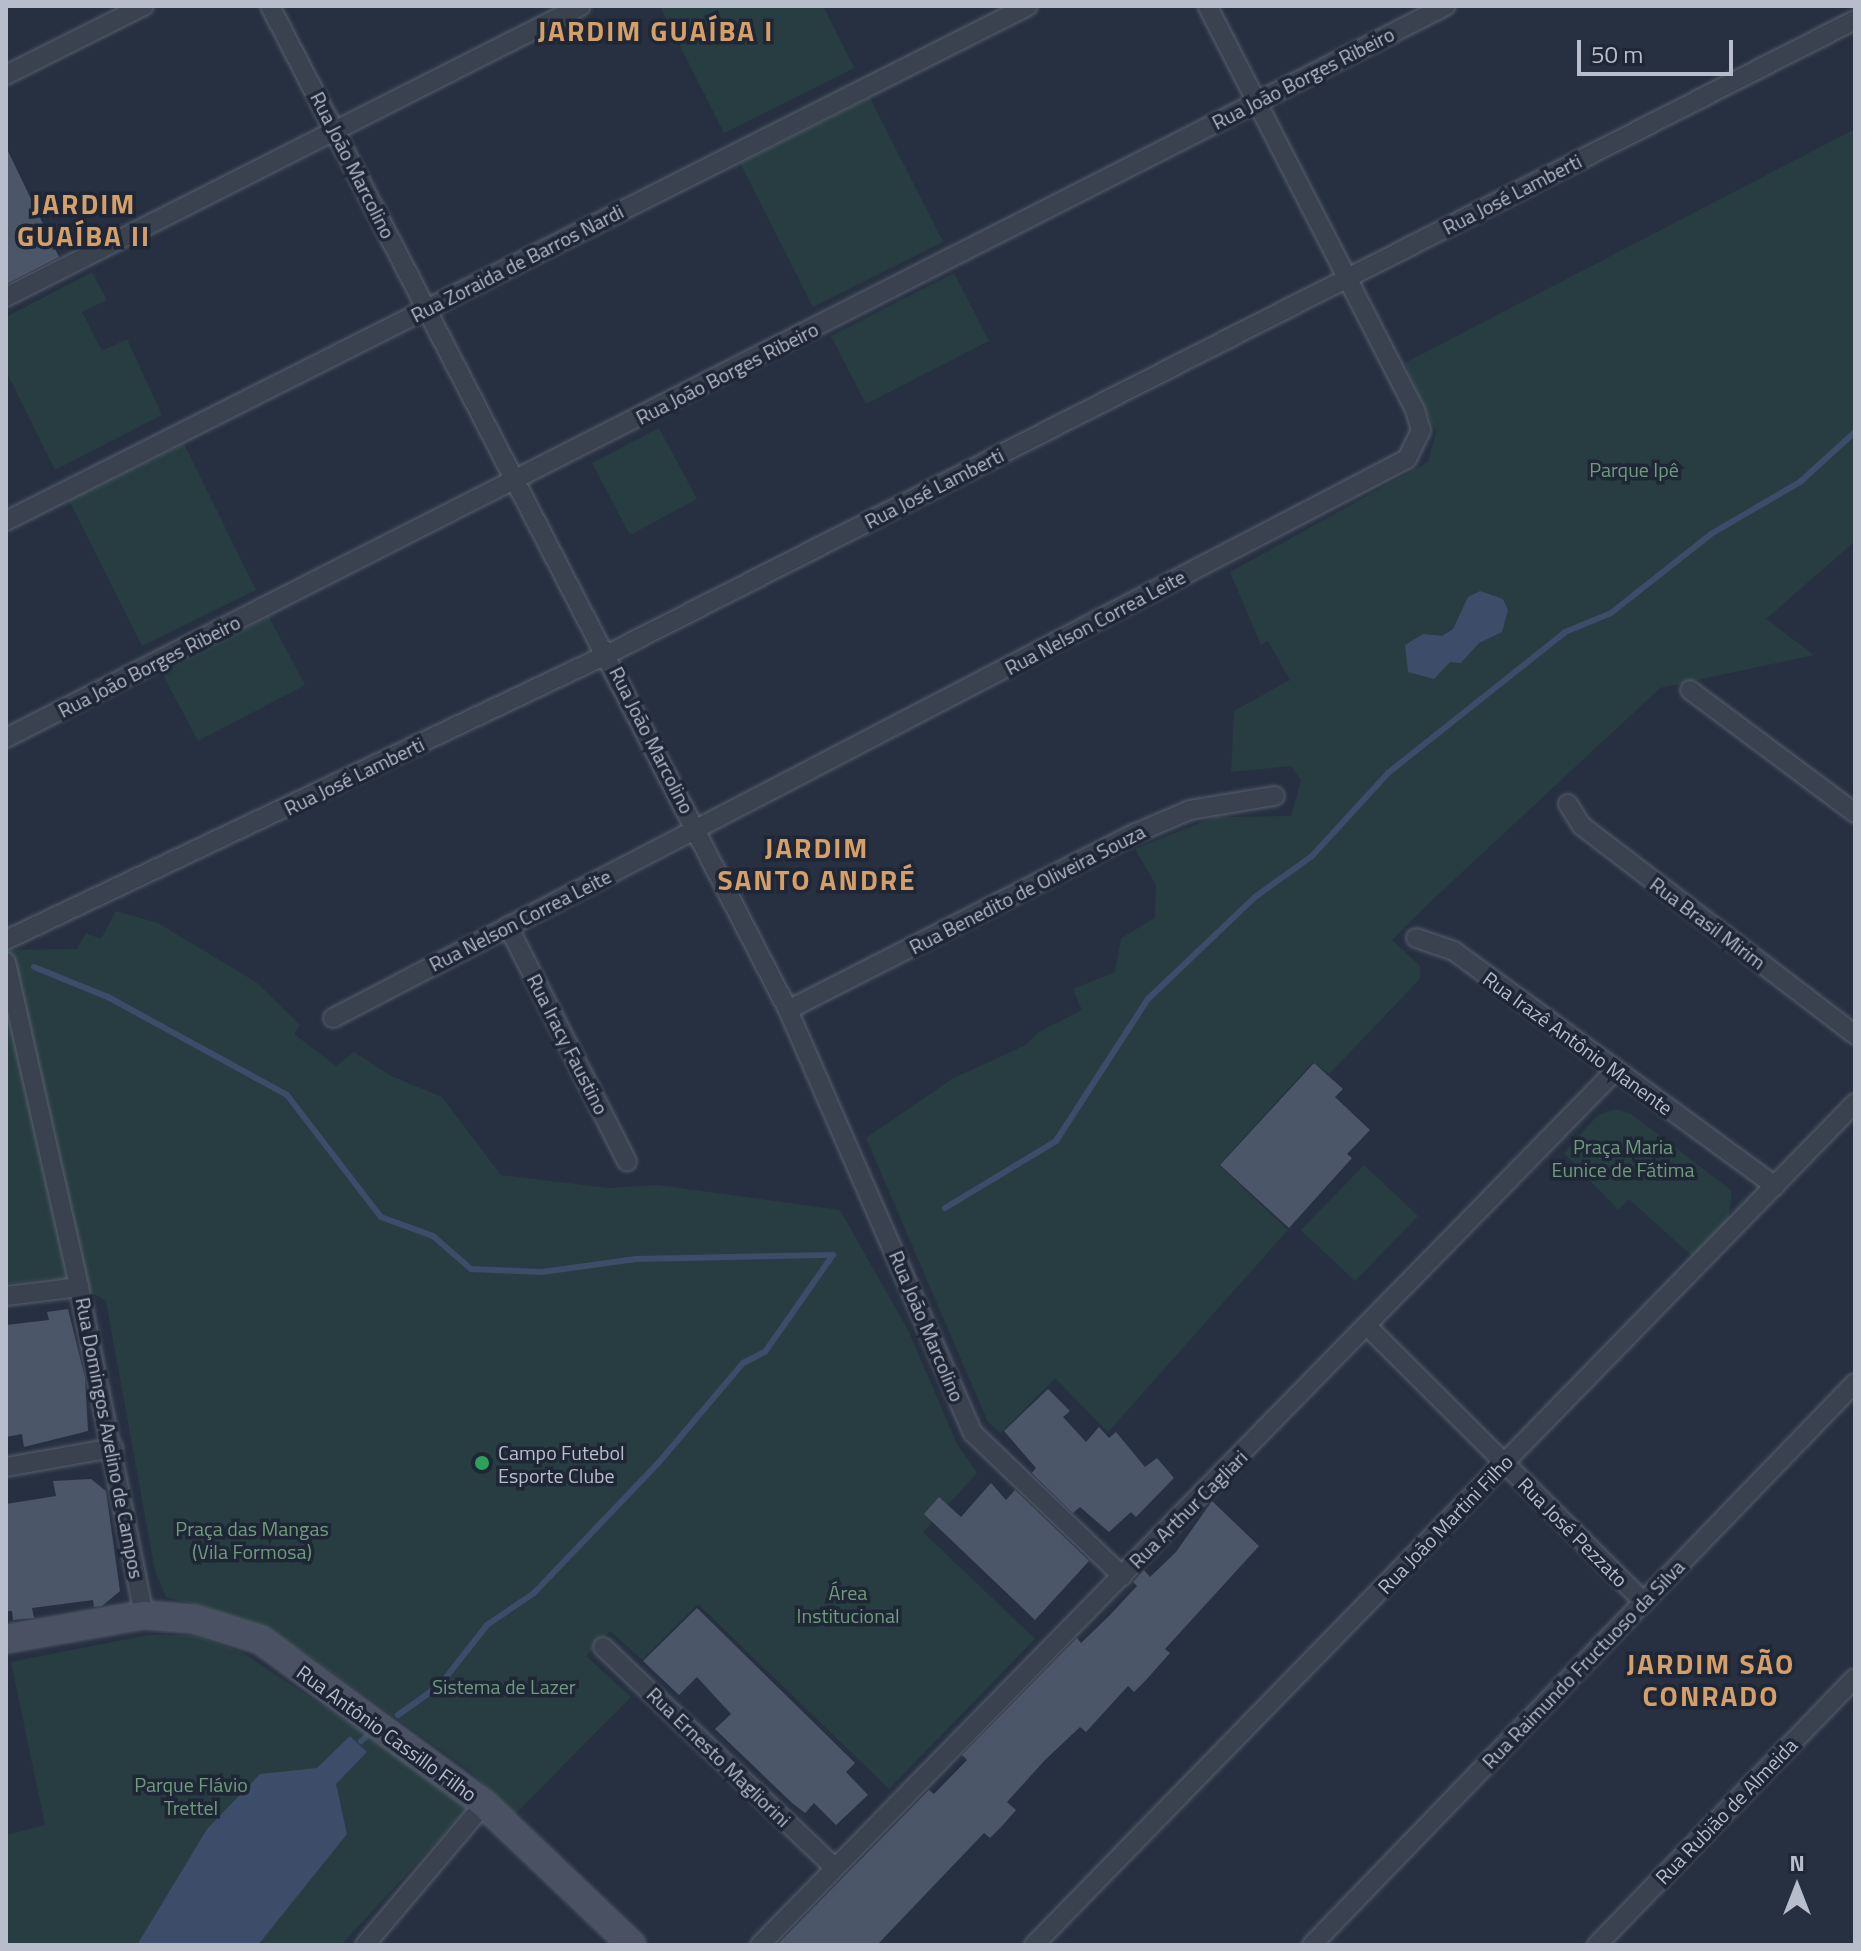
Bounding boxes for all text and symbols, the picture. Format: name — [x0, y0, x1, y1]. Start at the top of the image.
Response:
district label: JARDIM GUAÍBA I — [538, 14, 774, 48]
street label: Rua João Borges Ribeiro — [1208, 22, 1398, 134]
scale bar — [1581, 24, 1737, 74]
text: 50 m — [1591, 36, 1643, 72]
street label: Rua João Marcolino — [306, 88, 400, 242]
street label: Rua José Lamberti — [1439, 149, 1585, 239]
district label: JARDIM GUAÍBA II — [17, 187, 151, 253]
street label: Rua Zoraida de Barros Nardi — [407, 199, 627, 327]
street label: Rua João Borges Ribeiro — [632, 317, 822, 429]
street label: Rua José Lamberti — [861, 443, 1007, 533]
park label: Parque Ipê — [1589, 457, 1679, 481]
street label: Rua Nelson Correa Leite — [1001, 564, 1189, 680]
street label: Rua João Borges Ribeiro — [54, 610, 244, 722]
street label: Rua João Marcolino — [605, 663, 699, 817]
street label: Rua José Lamberti — [280, 732, 428, 820]
street label: Rua Benedito de Oliveira Souza — [905, 819, 1149, 959]
district label: JARDIM SANTO ANDRÉ — [717, 831, 917, 897]
street label: Rua Nelson Correa Leite — [425, 864, 615, 976]
street label: Rua Brasil Mirim — [1645, 872, 1771, 974]
street label: Rua Irazê Antônio Manente — [1479, 966, 1677, 1120]
street label: Rua Iracy Faustino — [522, 970, 614, 1118]
park label: Praça Maria Eunice de Fátima — [1552, 1135, 1694, 1182]
street label: Rua João Marcolino — [884, 1247, 970, 1405]
street label: Rua Domingos Avelino de Campos — [71, 1295, 149, 1581]
place label: Campo Futebol Esporte Clube — [498, 1440, 625, 1487]
street label: Rua Arthur Cagliari — [1124, 1445, 1252, 1573]
street label: Rua João Martini Filho — [1372, 1449, 1518, 1599]
marker: Campo Futebol Esporte Clube — [473, 1454, 491, 1472]
street label: Rua José Pezzato — [1513, 1472, 1633, 1592]
park label: Praça das Mangas (Vila Formosa) — [175, 1517, 329, 1564]
street label: Rua Raimundo Fructuoso da Silva — [1477, 1555, 1689, 1773]
park label: Área Institucional — [796, 1581, 900, 1628]
district label: JARDIM SÃO CONRADO — [1627, 1647, 1795, 1713]
street label: Rua Antônio Cassillo Filho — [292, 1660, 482, 1806]
park label: Sistema de Lazer — [432, 1674, 576, 1698]
street label: Rua Ernesto Magliorini — [642, 1682, 796, 1832]
street label: Rua Rubião de Almeida — [1650, 1733, 1802, 1889]
park label: Parque Flávio Trettel — [134, 1773, 248, 1820]
text: N — [1789, 1846, 1805, 1880]
north arrow — [1757, 1847, 1837, 1927]

